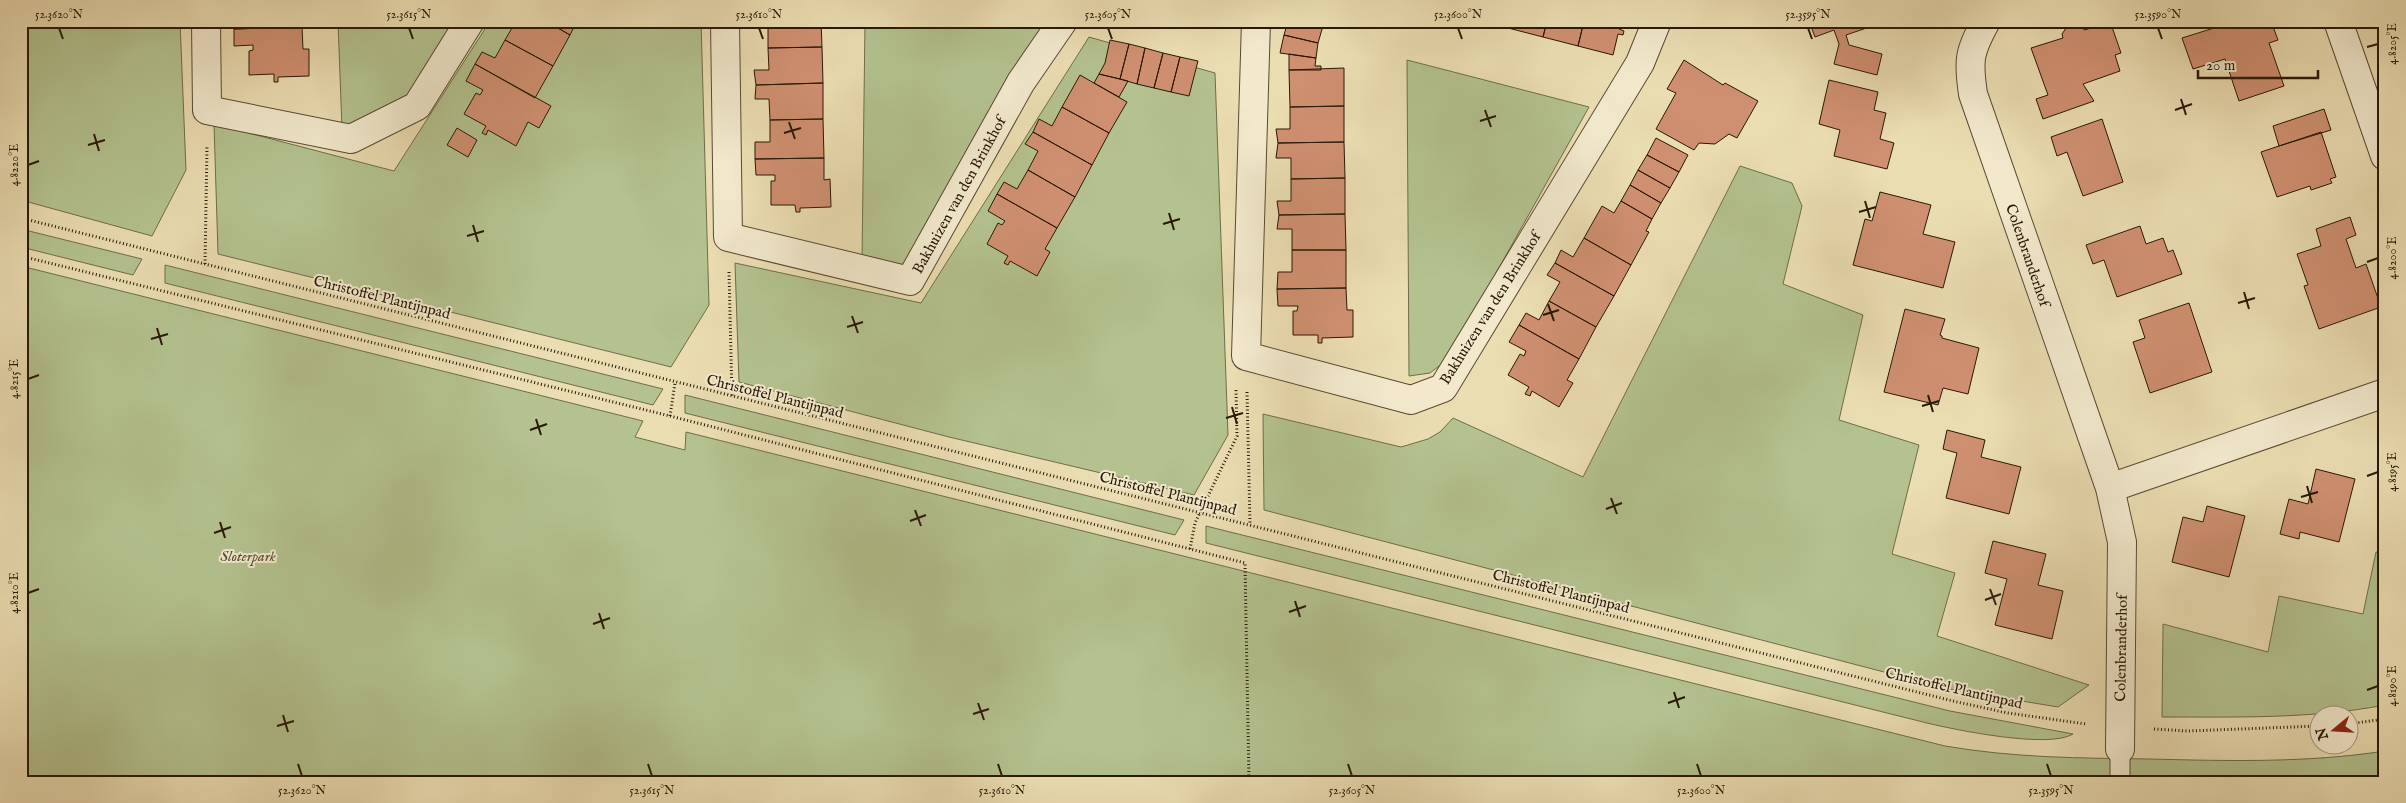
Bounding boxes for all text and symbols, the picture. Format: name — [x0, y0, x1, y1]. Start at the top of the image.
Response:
text: 52.3620°N — [35, 7, 84, 22]
text: 52.3615°N — [387, 7, 432, 22]
text: 52.3610°N — [736, 7, 783, 22]
text: 52.3605°N — [1085, 7, 1132, 22]
text: 52.3600°N — [1434, 7, 1483, 22]
text: 52.3595°N — [1785, 7, 1831, 22]
text: 52.3590°N — [2135, 7, 2182, 22]
text: 4.8205°E — [2385, 23, 2400, 65]
scale bar — [2198, 48, 2318, 80]
text: 20 m — [2206, 56, 2236, 75]
street label: Bakhuizen van den Brinkhof — [908, 111, 1012, 277]
text: 4.8220°E — [7, 144, 22, 186]
street label: Colenbranderhof — [2001, 201, 2055, 311]
street label: Bakhuizen van den Brinkhof — [1436, 226, 1547, 388]
text: 4.8200°E — [2385, 237, 2400, 279]
street label: Christoffel Plantijnpad — [311, 271, 453, 324]
text: 4.8215°E — [7, 359, 22, 399]
street label: Christoffel Plantijnpad — [704, 370, 846, 423]
text: 4.8195°E — [2385, 452, 2400, 492]
street label: Christoffel Plantijnpad — [1097, 467, 1239, 520]
park label: Sloterpark — [220, 547, 276, 566]
street label: Christoffel Plantijnpad — [1490, 565, 1632, 618]
text: 4.8210°E — [7, 572, 22, 614]
street label: Colenbranderhof — [2111, 592, 2132, 702]
street label: Christoffel Plantijnpad — [1883, 663, 2025, 714]
text: 4.8190°E — [2385, 665, 2400, 707]
north arrow — [2308, 706, 2358, 756]
text: N — [2312, 725, 2333, 743]
text: 52.3620°N — [278, 783, 327, 798]
text: 52.3615°N — [630, 783, 675, 798]
text: 52.3610°N — [979, 783, 1026, 798]
text: 52.3605°N — [1329, 783, 1376, 798]
text: 52.3600°N — [1677, 783, 1726, 798]
text: 52.3595°N — [2028, 783, 2074, 798]

